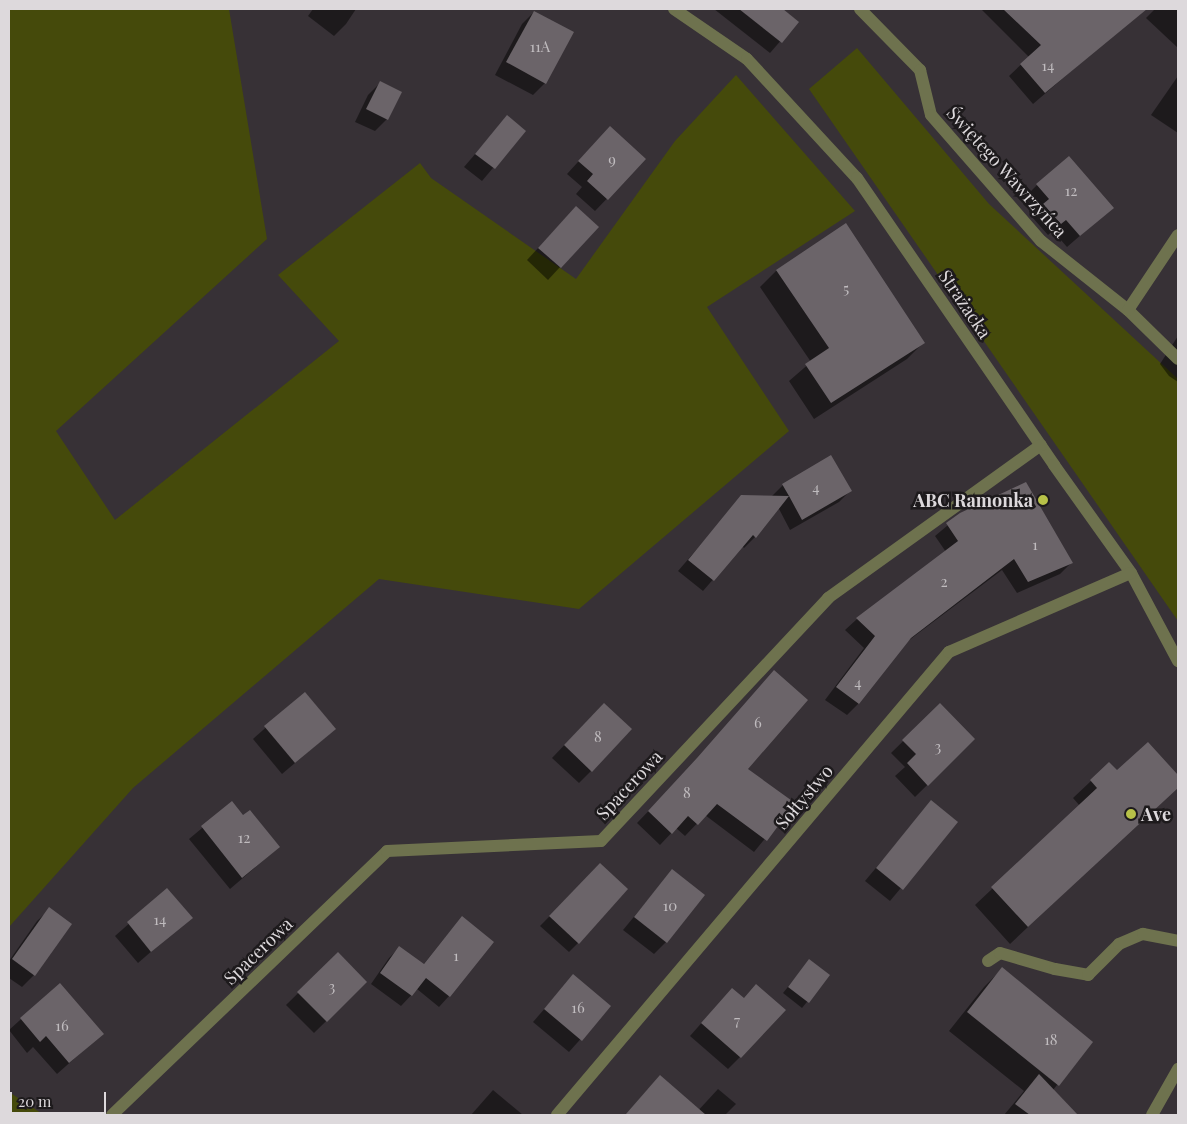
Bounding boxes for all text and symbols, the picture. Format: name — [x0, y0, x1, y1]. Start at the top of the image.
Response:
house number: 11A — [530, 38, 550, 56]
house number: 14 — [1042, 57, 1054, 75]
street label: Świętego Wawrzyńca — [942, 102, 1072, 242]
house number: 9 — [608, 151, 616, 169]
house number: 12 — [1065, 182, 1077, 200]
street label: Strażacka — [934, 266, 996, 342]
house number: 5 — [843, 280, 849, 298]
house number: 4 — [812, 479, 820, 497]
place label: ABC Ramonka — [913, 489, 1033, 511]
marker: ABC Ramonka — [1037, 494, 1049, 506]
house number: 1 — [1032, 536, 1038, 554]
house number: 2 — [940, 573, 948, 591]
house number: 4 — [854, 674, 862, 692]
house number: 6 — [754, 714, 762, 732]
house number: 8 — [594, 728, 602, 746]
house number: 3 — [935, 738, 941, 756]
street label: Spacerowa — [591, 746, 667, 824]
street label: Sołtystwo — [771, 760, 837, 834]
house number: 8 — [683, 784, 691, 802]
place label: Ave — [1141, 803, 1171, 825]
marker: Ave — [1125, 808, 1137, 820]
house number: 12 — [238, 829, 250, 847]
house number: 10 — [663, 897, 677, 915]
house number: 14 — [154, 911, 166, 929]
street label: Spacerowa — [219, 913, 297, 989]
house number: 1 — [453, 947, 459, 965]
house number: 3 — [329, 978, 335, 996]
house number: 16 — [571, 999, 585, 1017]
house number: 7 — [734, 1012, 740, 1030]
house number: 16 — [55, 1017, 69, 1035]
house number: 18 — [1044, 1031, 1058, 1049]
scale bar — [12, 1082, 109, 1114]
text: 20 m — [18, 1091, 51, 1111]

